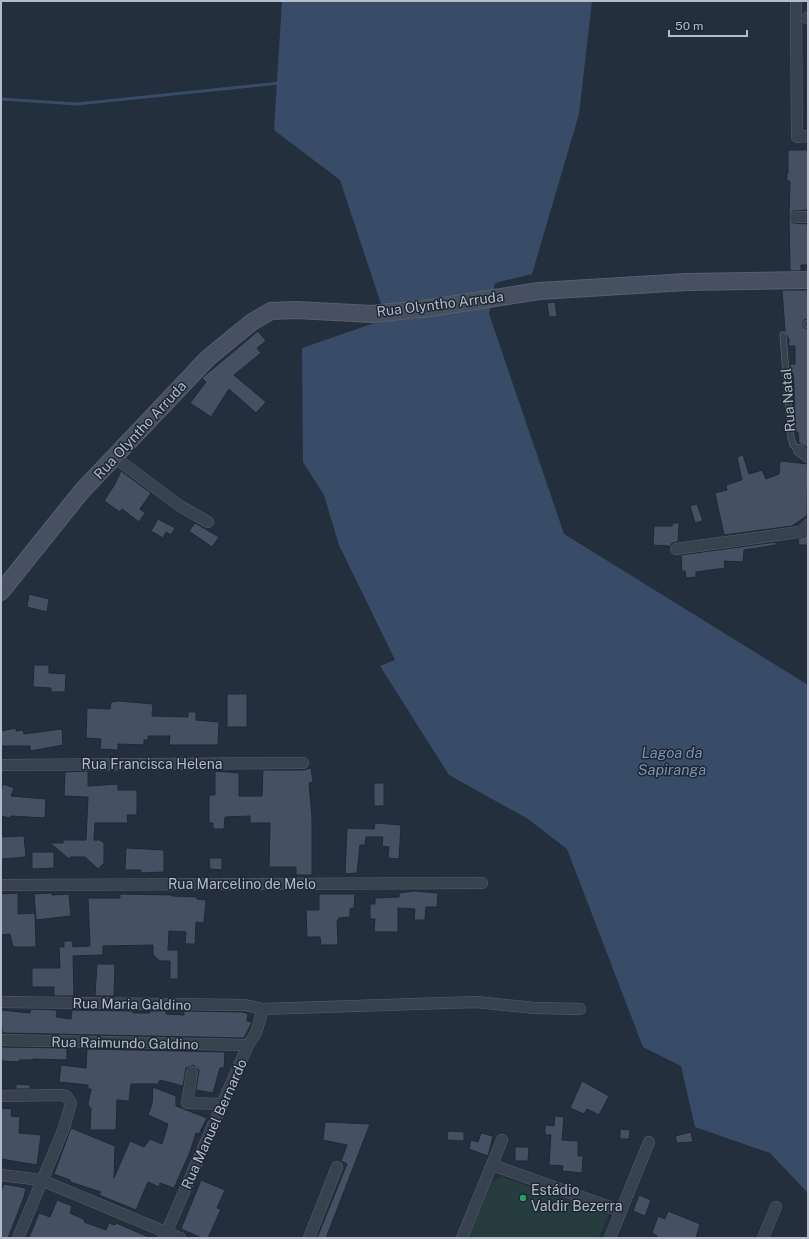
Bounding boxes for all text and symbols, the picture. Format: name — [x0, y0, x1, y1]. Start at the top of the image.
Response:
scale bar — [669, 12, 747, 38]
text: 50 m — [675, 19, 703, 33]
street label: Rua Olyntho Arruda — [376, 288, 504, 320]
street label: Rua Natal — [778, 368, 798, 432]
street label: Rua Olyntho Arruda — [91, 378, 189, 482]
water label: Lagoa da Sapiranga — [638, 744, 706, 778]
street label: Rua Francisca Helena — [82, 756, 222, 772]
street label: Rua Marcelino de Melo — [168, 876, 316, 892]
street label: Rua Maria Galdino — [73, 995, 192, 1013]
street label: Rua Raimundo Galdino — [51, 1034, 199, 1052]
street label: Rua Manuel Bernardo — [178, 1056, 250, 1192]
place label: Estádio Valdir Bezerra — [531, 1182, 623, 1214]
marker: Estádio Valdir Bezerra — [518, 1193, 528, 1203]

